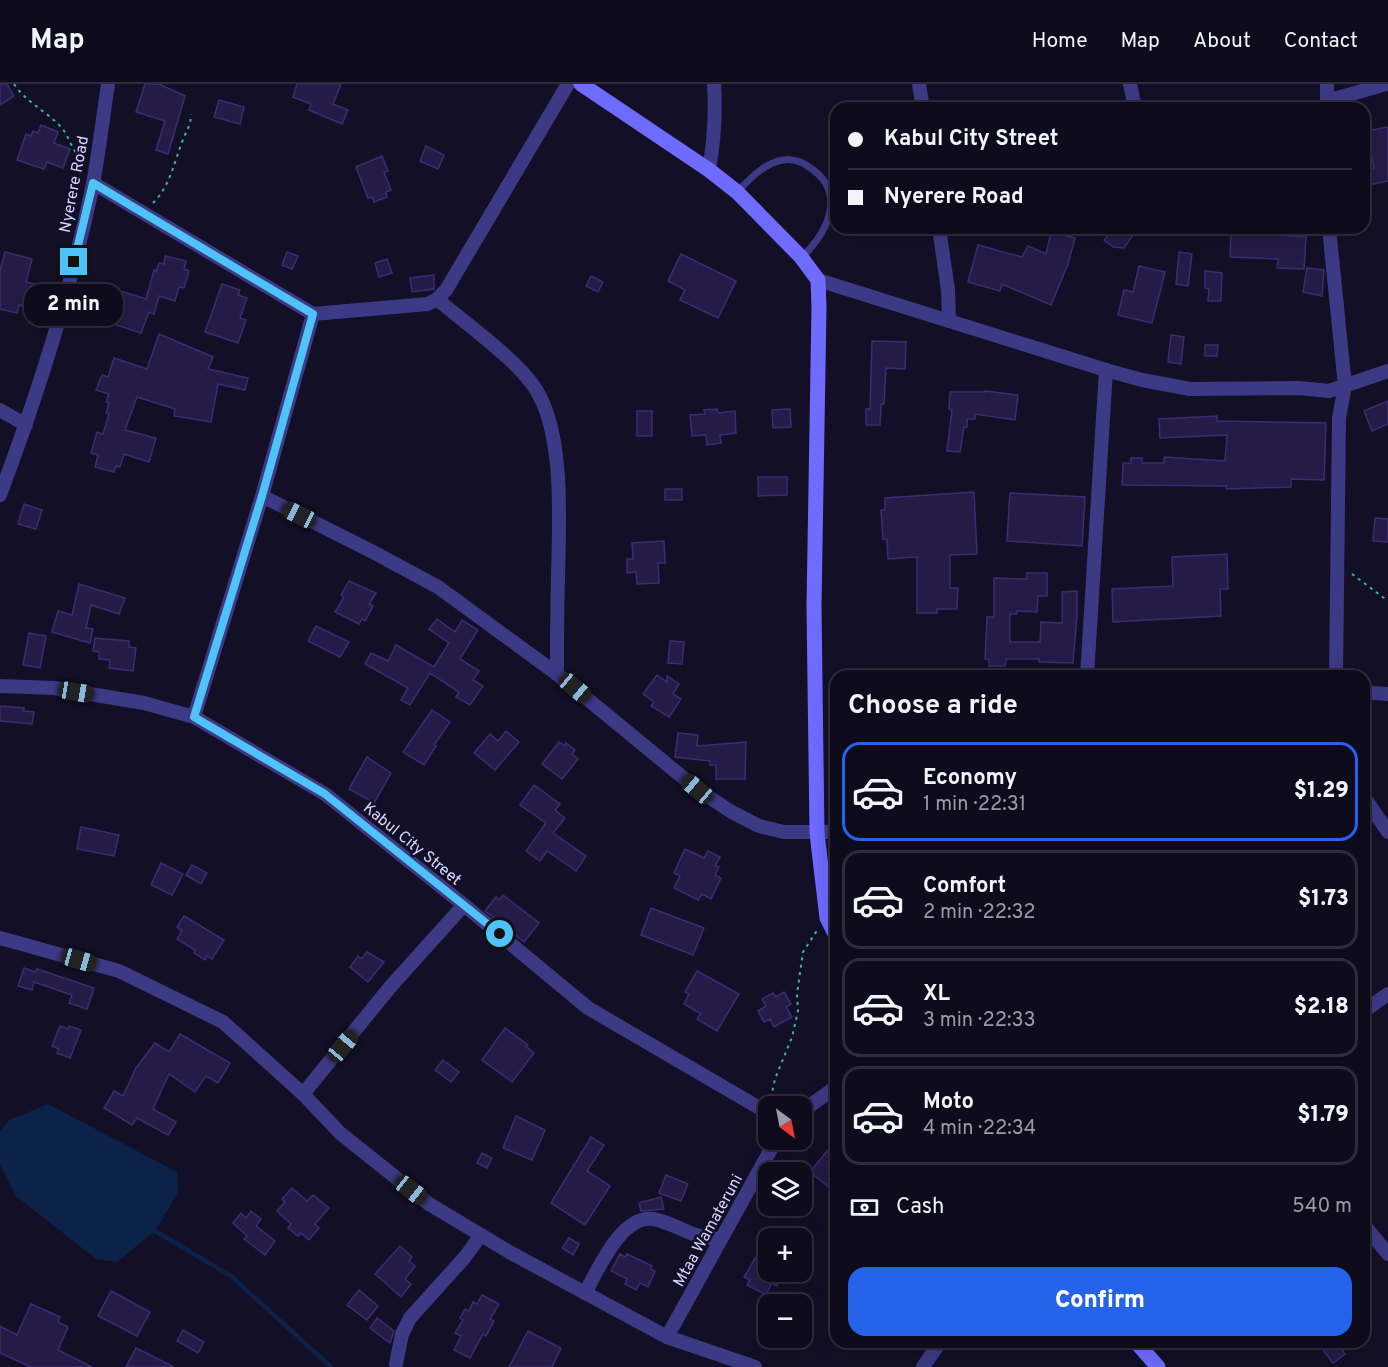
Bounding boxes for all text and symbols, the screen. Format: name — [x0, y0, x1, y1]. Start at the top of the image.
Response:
text: Map — [30, 23, 85, 59]
text: Home — [1032, 28, 1088, 55]
text: Map — [1121, 28, 1160, 55]
text: About — [1193, 28, 1251, 55]
text: Contact — [1284, 28, 1358, 55]
text: Kabul City Street — [884, 126, 1058, 153]
street label: Nyerere Road — [56, 134, 94, 235]
text: Nyerere Road — [884, 184, 1024, 211]
route end — [60, 248, 87, 275]
callout: 2 min — [25, 283, 124, 325]
text: 2 min — [47, 292, 100, 318]
car — [279, 499, 319, 531]
car — [555, 670, 595, 706]
car — [57, 680, 95, 704]
text: Choose a ride — [848, 689, 1018, 723]
icon: car — [851, 765, 905, 819]
text: Economy — [923, 765, 1017, 792]
car — [677, 771, 717, 807]
text: $1.29 — [1294, 778, 1349, 805]
text: 1 min · 22:31 — [923, 792, 1026, 818]
street label: Kabul City Street — [358, 799, 465, 890]
icon: car — [851, 873, 905, 927]
text: Comfort — [923, 873, 1006, 900]
text: $1.73 — [1298, 886, 1349, 913]
text: 2 min · 22:32 — [923, 900, 1035, 926]
route start — [486, 920, 513, 947]
car — [59, 946, 99, 974]
icon: car — [851, 981, 905, 1035]
text: XL — [923, 981, 950, 1008]
text: $2.18 — [1294, 994, 1349, 1021]
text: 3 min · 22:33 — [923, 1008, 1035, 1034]
car — [325, 1026, 361, 1066]
icon: car — [851, 1089, 905, 1143]
text: Moto — [923, 1089, 974, 1116]
north arrow — [758, 1096, 812, 1150]
map controls — [758, 1096, 812, 1348]
text: $1.79 — [1297, 1102, 1349, 1129]
text: 4 min · 22:34 — [923, 1116, 1036, 1142]
button: layers — [758, 1162, 812, 1216]
street label: Mtaa Wamateruni — [670, 1171, 748, 1291]
car — [391, 1172, 431, 1208]
icon: cash — [848, 1191, 881, 1224]
text: Cash — [896, 1194, 945, 1221]
text: 540 m — [1292, 1194, 1352, 1220]
button: + — [758, 1228, 812, 1282]
button: Confirm — [848, 1267, 1352, 1336]
button: − — [758, 1294, 812, 1348]

